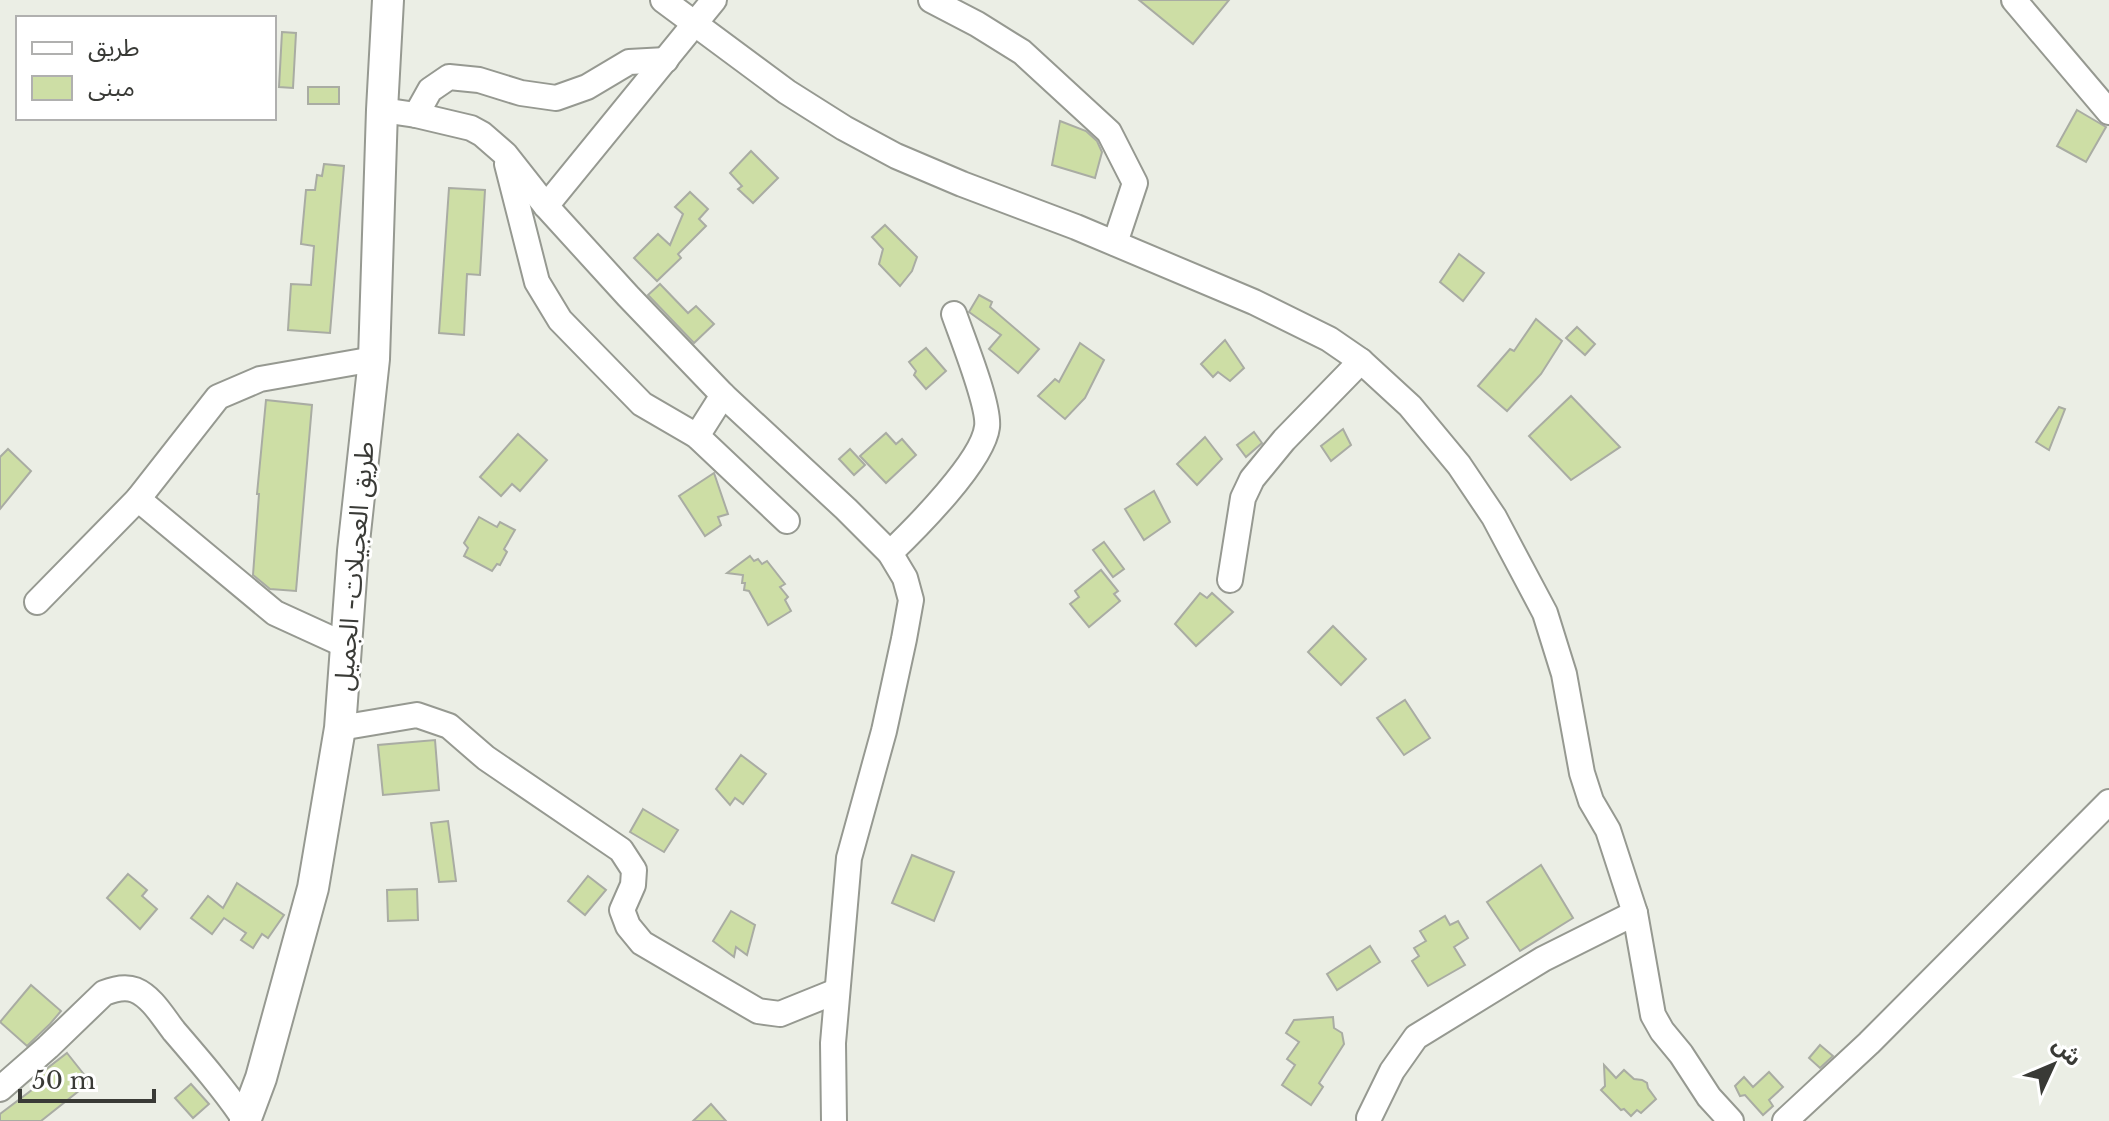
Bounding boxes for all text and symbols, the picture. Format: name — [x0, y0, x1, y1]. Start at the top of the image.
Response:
legend — [16, 16, 276, 120]
text: طريق — [88, 33, 140, 63]
text: مبنى — [88, 73, 135, 102]
street label: طريق العجيلات- الجميل — [327, 440, 381, 692]
north arrow — [2013, 1025, 2093, 1105]
text: ش — [2047, 1031, 2087, 1072]
scale bar — [20, 1053, 154, 1103]
text: 50 m — [32, 1066, 96, 1095]

